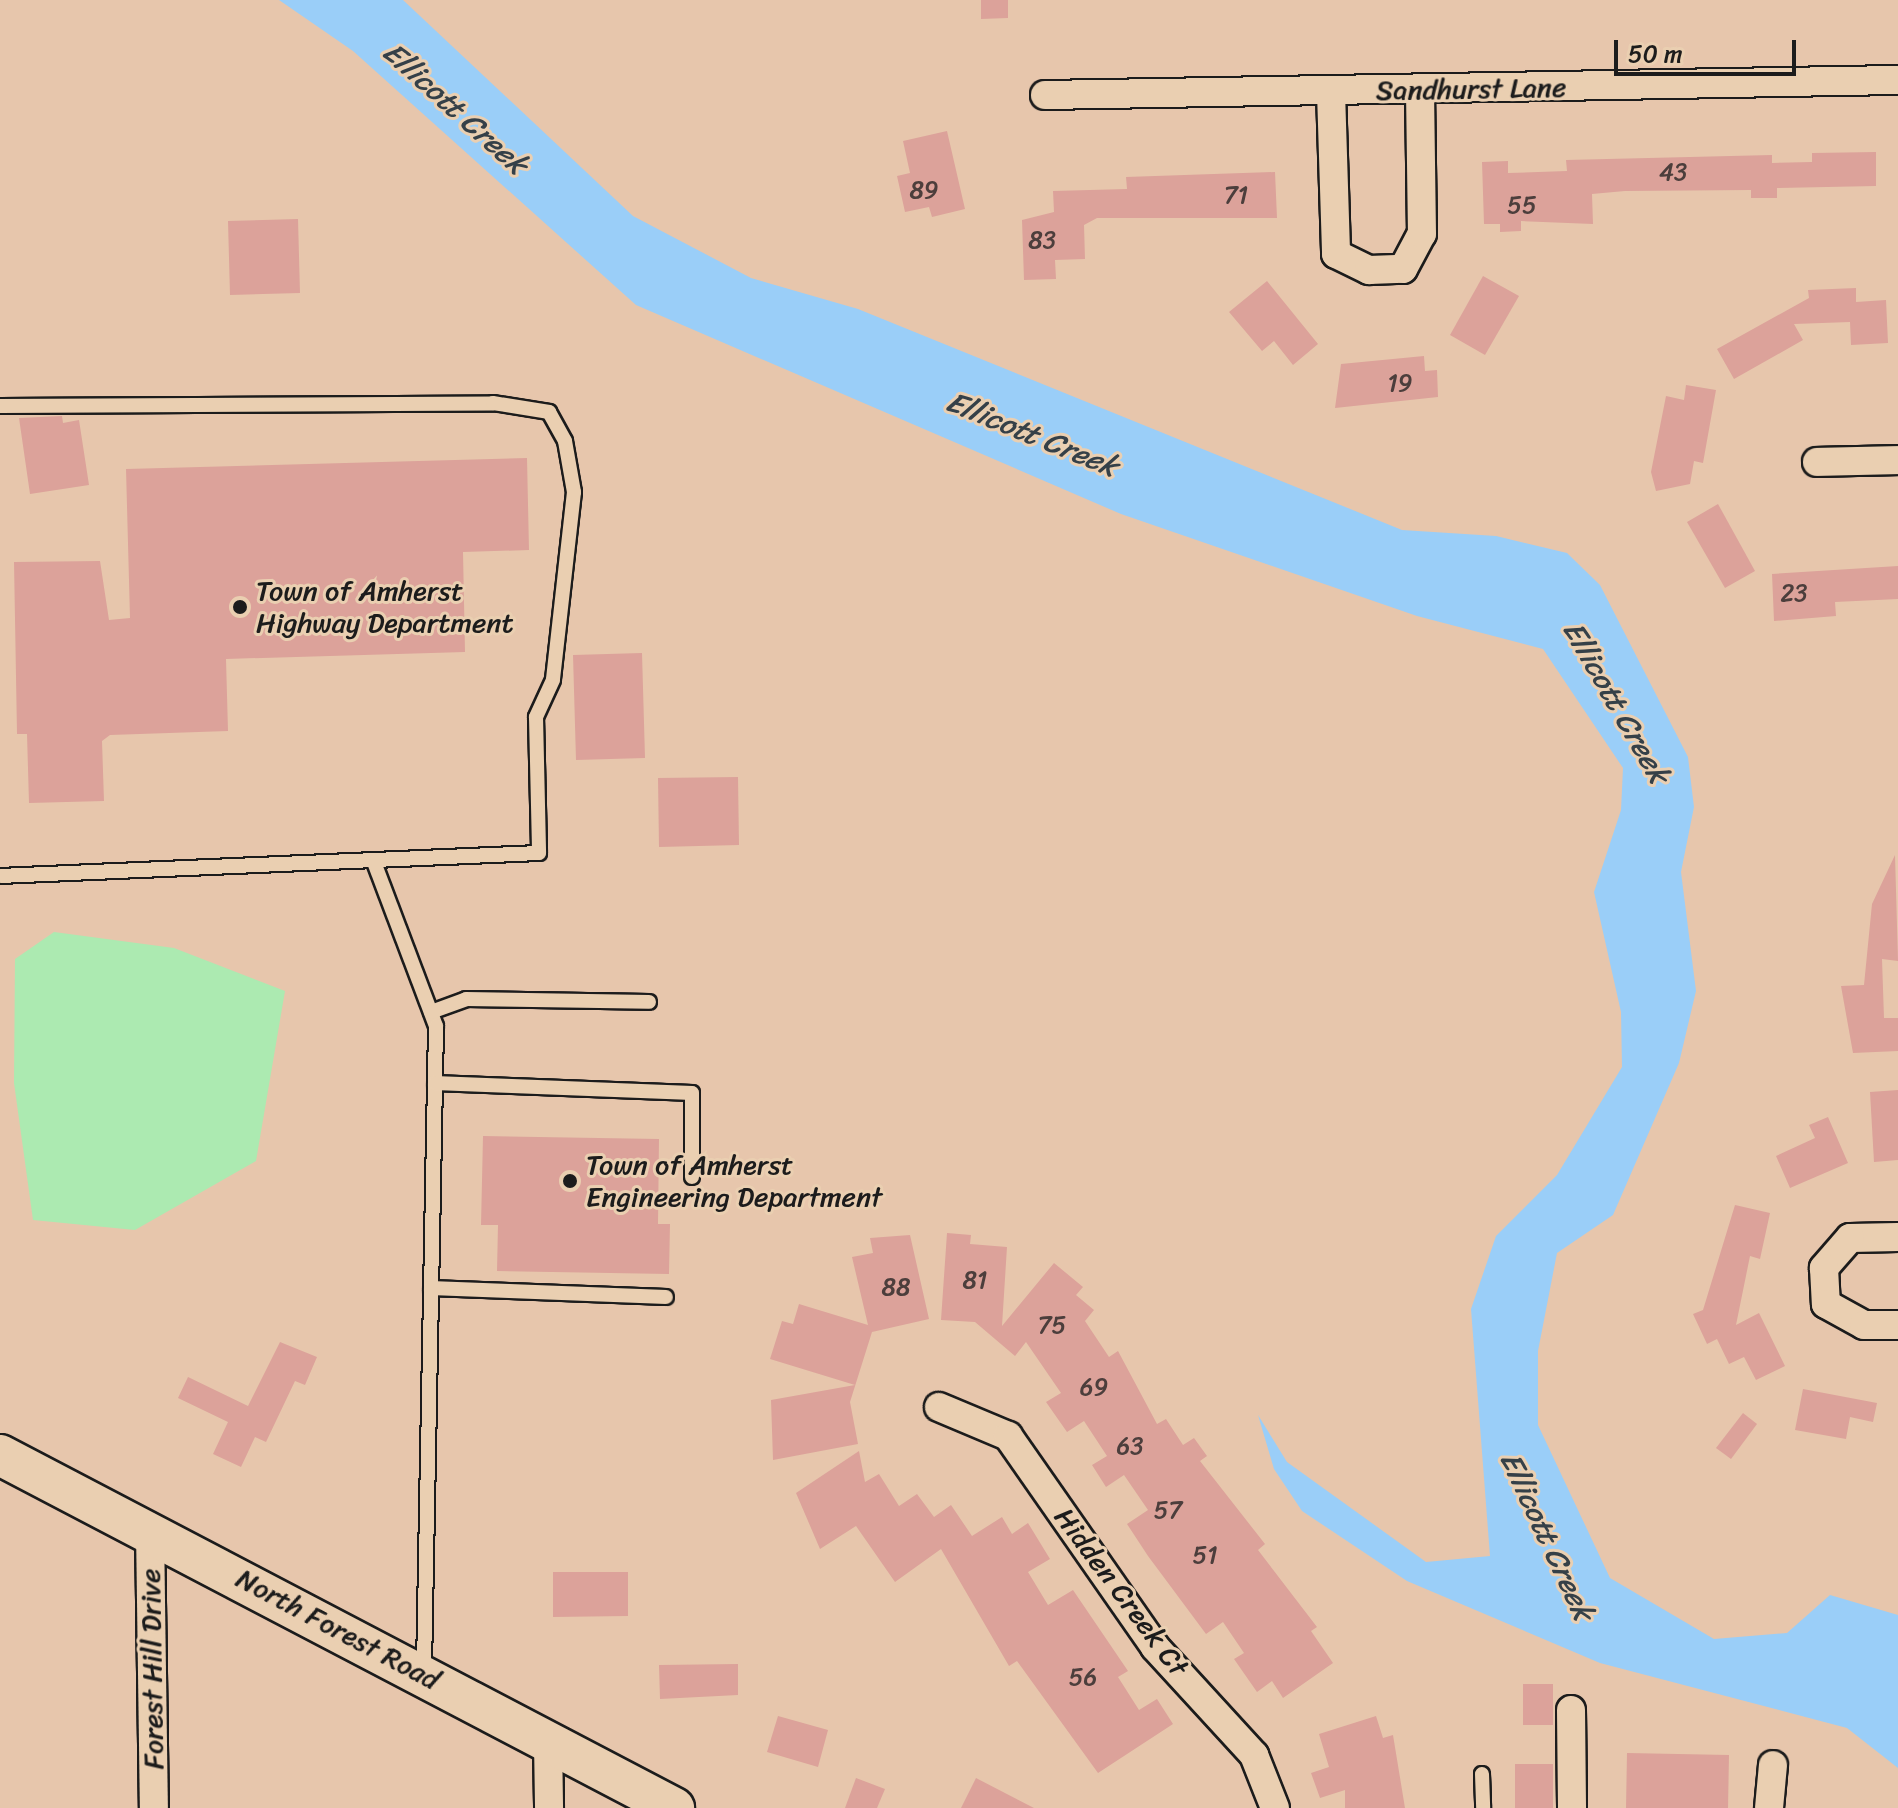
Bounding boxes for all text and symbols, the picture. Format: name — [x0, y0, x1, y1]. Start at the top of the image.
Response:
scale bar — [1618, 24, 1800, 74]
text: 50 m — [1628, 33, 1683, 75]
water label: Ellicott Creek — [375, 34, 535, 182]
street label: Sandhurst Lane — [1375, 71, 1567, 107]
house number: 43 — [1659, 159, 1687, 187]
house number: 89 — [909, 177, 939, 205]
house number: 71 — [1224, 182, 1248, 210]
house number: 55 — [1507, 192, 1537, 220]
house number: 83 — [1028, 227, 1056, 255]
house number: 19 — [1387, 370, 1413, 398]
water label: Ellicott Creek — [941, 383, 1123, 485]
place label: Town of Amherst Highway Department — [256, 574, 512, 640]
house number: 23 — [1780, 580, 1808, 608]
marker: Town of Amherst Highway Department — [231, 598, 249, 616]
water label: Ellicott Creek — [1555, 614, 1677, 790]
place label: Town of Amherst Engineering Department — [586, 1148, 881, 1214]
marker: Town of Amherst Engineering Department — [561, 1172, 579, 1190]
house number: 81 — [963, 1267, 987, 1295]
house number: 88 — [882, 1274, 910, 1302]
house number: 75 — [1038, 1312, 1066, 1340]
house number: 69 — [1080, 1374, 1108, 1402]
house number: 63 — [1117, 1433, 1143, 1461]
water label: Ellicott Creek — [1492, 1446, 1602, 1626]
house number: 57 — [1154, 1497, 1182, 1525]
street label: Hidden Creek Ct — [1046, 1501, 1196, 1683]
house number: 51 — [1193, 1542, 1217, 1570]
street label: North Forest Road — [230, 1561, 446, 1697]
street label: Forest Hill Drive — [133, 1568, 171, 1770]
house number: 56 — [1069, 1664, 1097, 1692]

